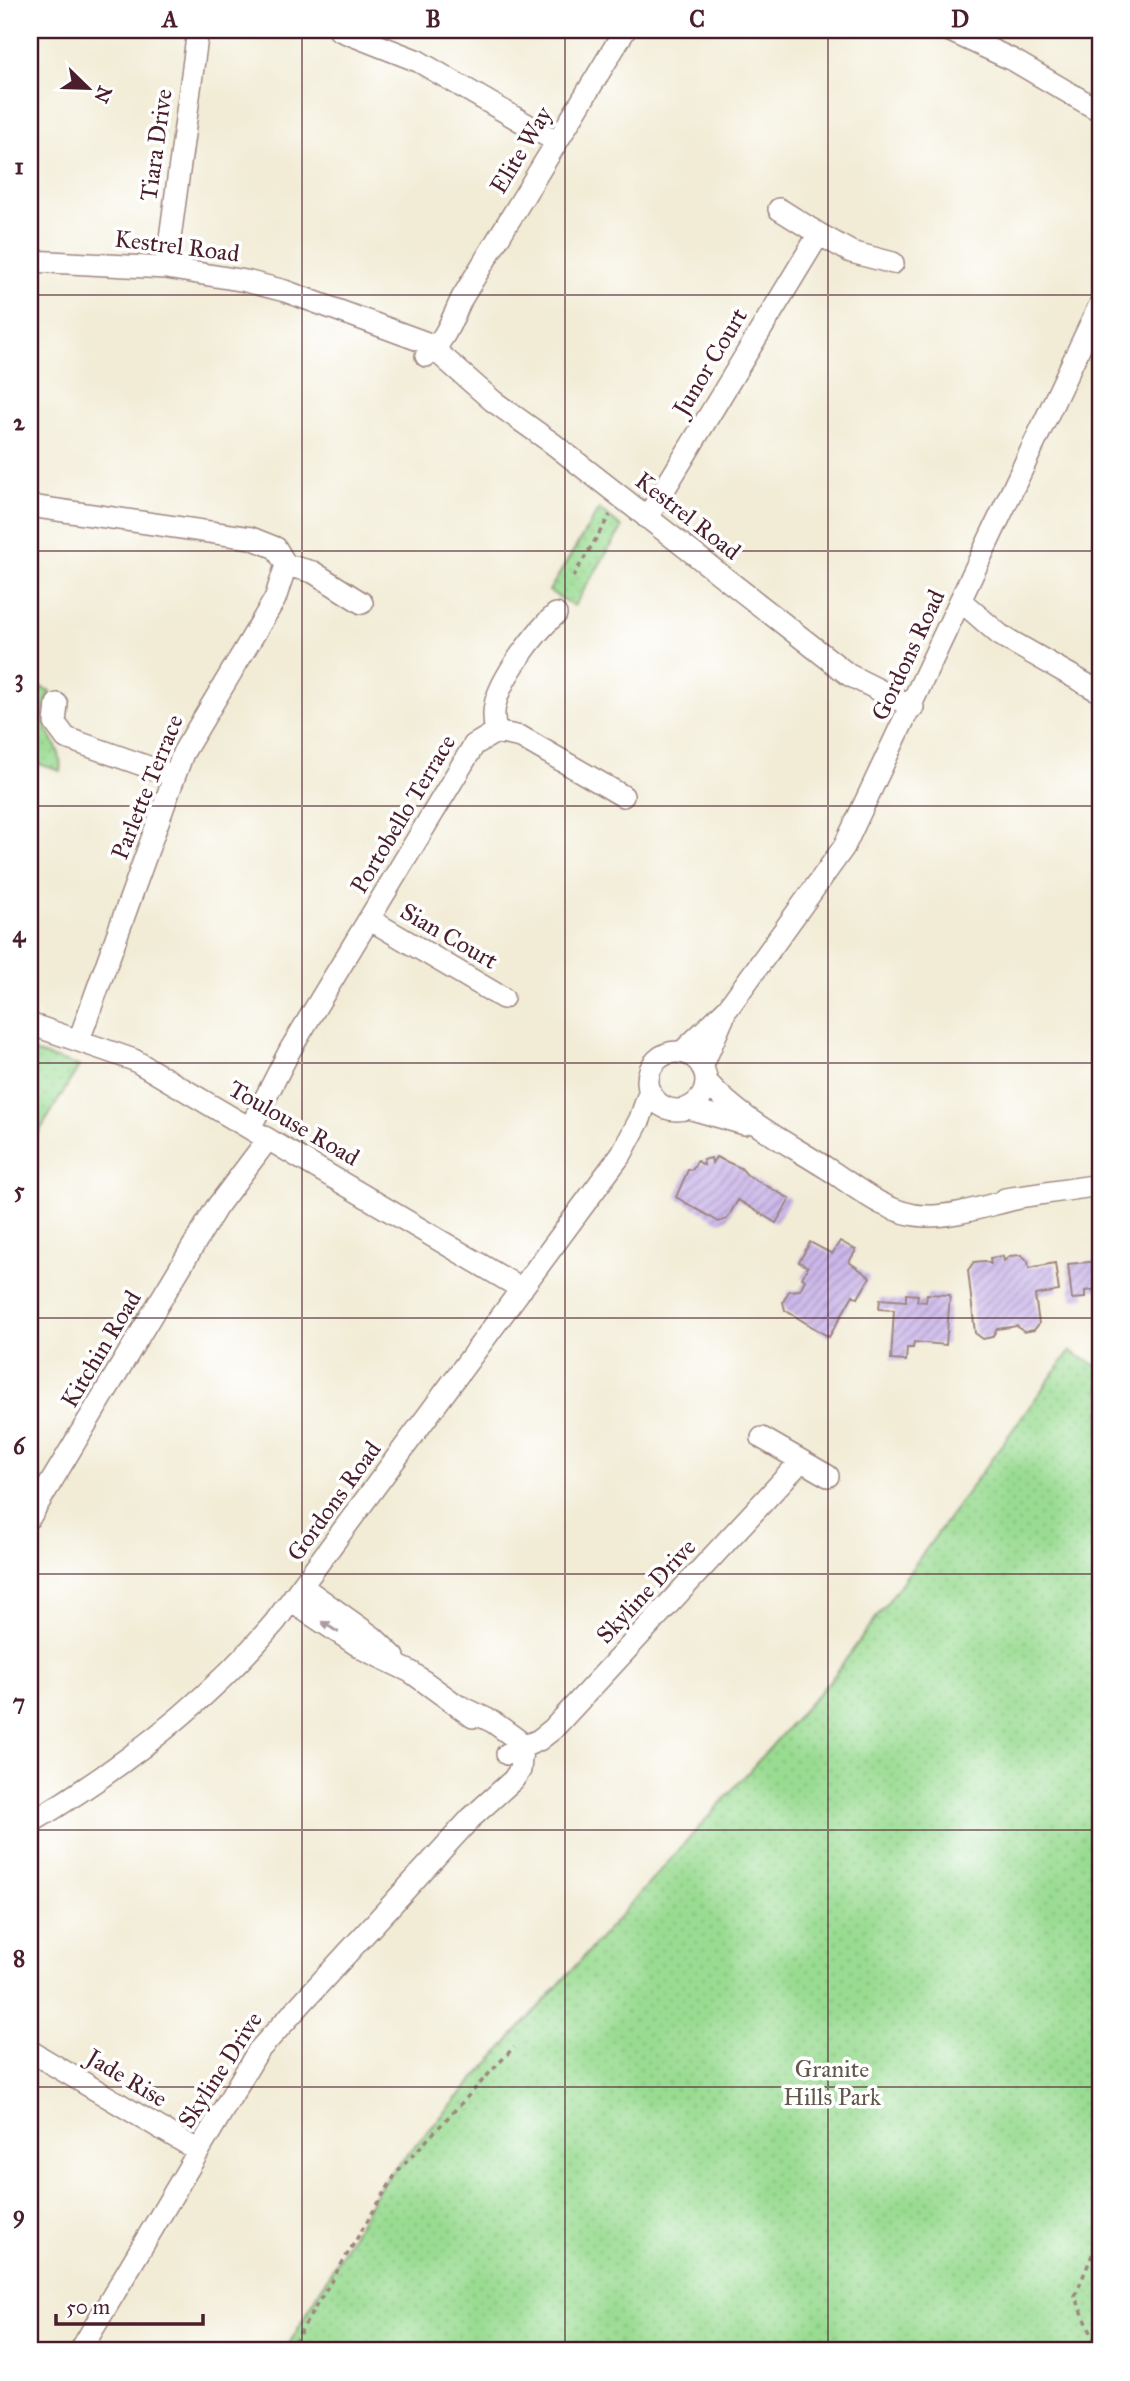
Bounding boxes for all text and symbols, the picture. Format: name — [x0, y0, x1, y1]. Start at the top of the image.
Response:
text: A — [160, 5, 178, 33]
text: B — [425, 5, 441, 33]
text: C — [689, 5, 705, 33]
text: D — [951, 5, 969, 33]
north arrow — [52, 52, 122, 122]
text: N — [89, 83, 117, 106]
street label: Tiara Drive — [133, 87, 179, 203]
street label: Elite Way — [483, 100, 559, 199]
text: 1 — [14, 152, 24, 180]
street label: Kestrel Road — [113, 223, 241, 269]
street label: Junor Court — [665, 302, 754, 424]
text: 2 — [13, 408, 25, 436]
street label: Kestrel Road — [629, 465, 747, 567]
street label: Gordons Road — [865, 585, 951, 725]
text: 3 — [14, 664, 24, 693]
street label: Parlette Terrace — [104, 710, 190, 864]
street label: Portobello Terrace — [344, 729, 462, 899]
street label: Sian Court — [395, 896, 504, 976]
text: 4 — [13, 920, 27, 948]
street label: Toulouse Road — [223, 1074, 365, 1172]
text: 5 — [14, 1176, 25, 1204]
street label: Kitchin Road — [54, 1285, 148, 1413]
text: 6 — [13, 1432, 26, 1460]
street label: Gordons Road — [280, 1435, 388, 1567]
street label: Skyline Drive — [590, 1532, 702, 1650]
one-way arrow — [320, 1621, 340, 1634]
text: 7 — [13, 1688, 25, 1716]
text: 8 — [13, 1944, 25, 1972]
street label: Skyline Drive — [171, 2006, 269, 2134]
street label: Jade Rise — [79, 2041, 173, 2114]
park label: Granite Hills Park — [783, 2054, 882, 2112]
text: 9 — [13, 2200, 25, 2229]
scale bar — [56, 2283, 203, 2327]
text: 50 m — [66, 2294, 111, 2320]

